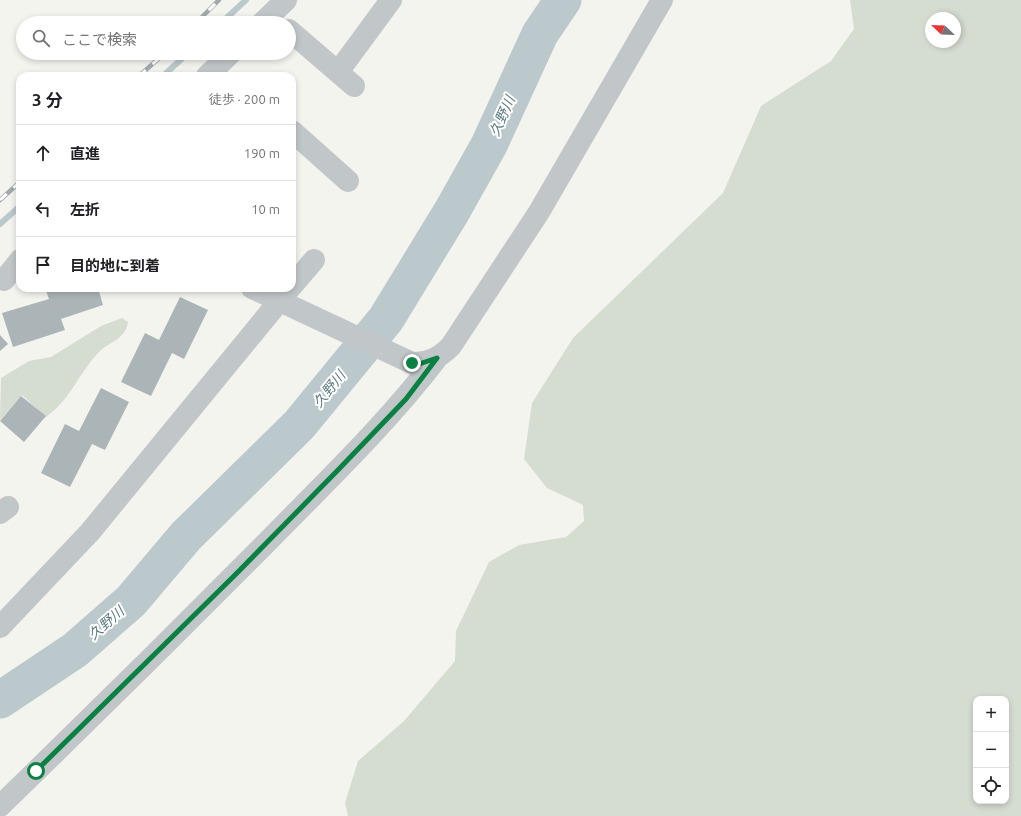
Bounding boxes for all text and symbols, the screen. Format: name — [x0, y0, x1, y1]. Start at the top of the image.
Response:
north arrow — [925, 12, 961, 48]
search box — [16, 16, 296, 60]
icon: search — [30, 27, 52, 49]
text: ここで検索 — [62, 31, 137, 48]
text: 3 分 — [32, 90, 63, 109]
text: 徒歩 · 200 m — [209, 92, 280, 106]
water label: 久野川 — [486, 92, 519, 138]
icon: ahead — [32, 142, 54, 164]
text: 直進 — [70, 145, 100, 162]
text: 190 m — [244, 146, 280, 160]
icon: left — [32, 198, 54, 220]
text: 左折 — [70, 201, 100, 218]
text: 10 m — [251, 202, 280, 216]
icon: arrive — [32, 254, 54, 276]
text: 目的地に到着 — [70, 257, 160, 274]
route end — [403, 354, 421, 372]
water label: 久野川 — [310, 366, 350, 410]
water label: 久野川 — [85, 602, 129, 643]
map controls — [973, 696, 1009, 804]
button: + — [973, 696, 1009, 732]
button: − — [973, 732, 1009, 768]
route start — [27, 762, 45, 780]
button: locate — [973, 768, 1009, 804]

